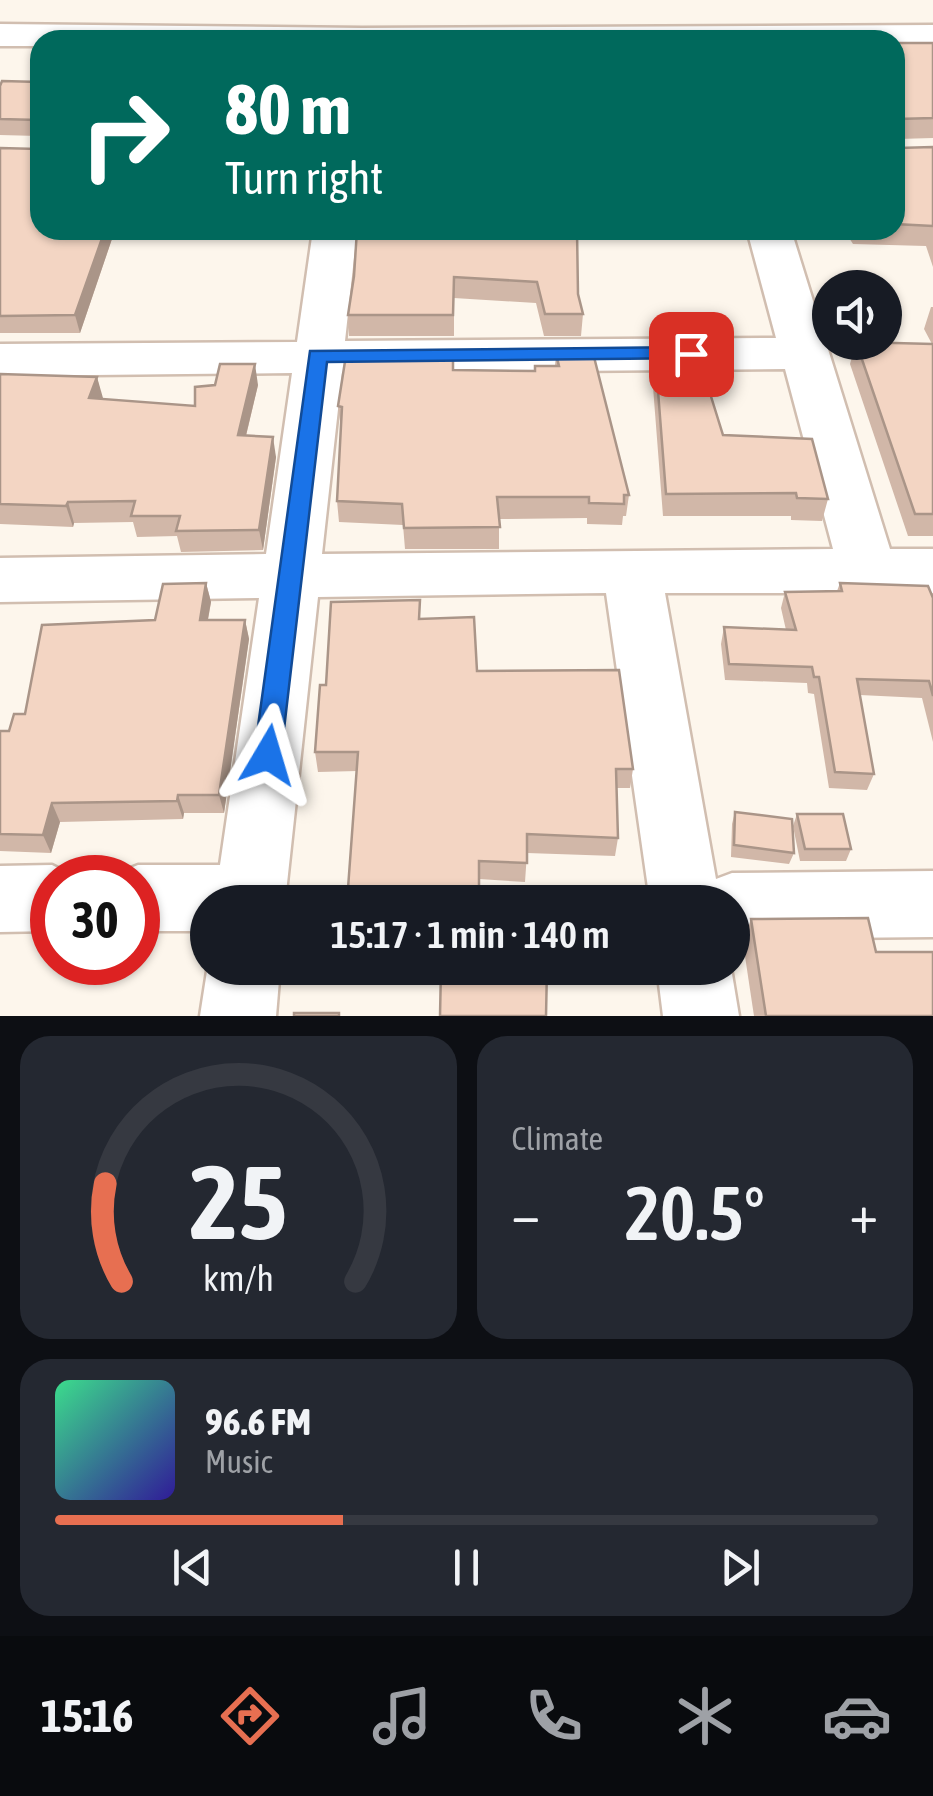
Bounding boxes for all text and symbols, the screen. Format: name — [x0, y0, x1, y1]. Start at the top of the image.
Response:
text: 80 m — [225, 69, 351, 149]
icon: right — [60, 70, 190, 200]
text: Turn right — [225, 152, 383, 204]
map controls — [812, 270, 902, 360]
button: sound — [812, 270, 902, 360]
pin — [649, 312, 734, 397]
icon: arrive — [664, 327, 719, 382]
position arrow — [216, 703, 320, 807]
speed limit sign: 30 — [30, 855, 160, 985]
text: 15:17 · 1 min · 140 m — [330, 913, 610, 956]
text: Climate — [512, 1120, 603, 1157]
text: 25 — [189, 1142, 287, 1261]
text: 20.5° — [625, 1170, 765, 1256]
text: − — [512, 1182, 540, 1245]
text: + — [849, 1182, 878, 1245]
text: km/h — [203, 1258, 274, 1299]
text: 96.6 FM — [205, 1400, 311, 1443]
text: Music — [205, 1443, 272, 1480]
icon: previous — [165, 1540, 220, 1595]
icon: pause — [439, 1540, 494, 1595]
icon: next — [713, 1540, 768, 1595]
icon: directions — [215, 1681, 285, 1751]
icon: music — [367, 1681, 437, 1751]
icon: phone — [519, 1681, 589, 1751]
icon: climate — [670, 1681, 740, 1751]
icon: car — [822, 1681, 892, 1751]
text: 15:16 — [41, 1690, 133, 1742]

